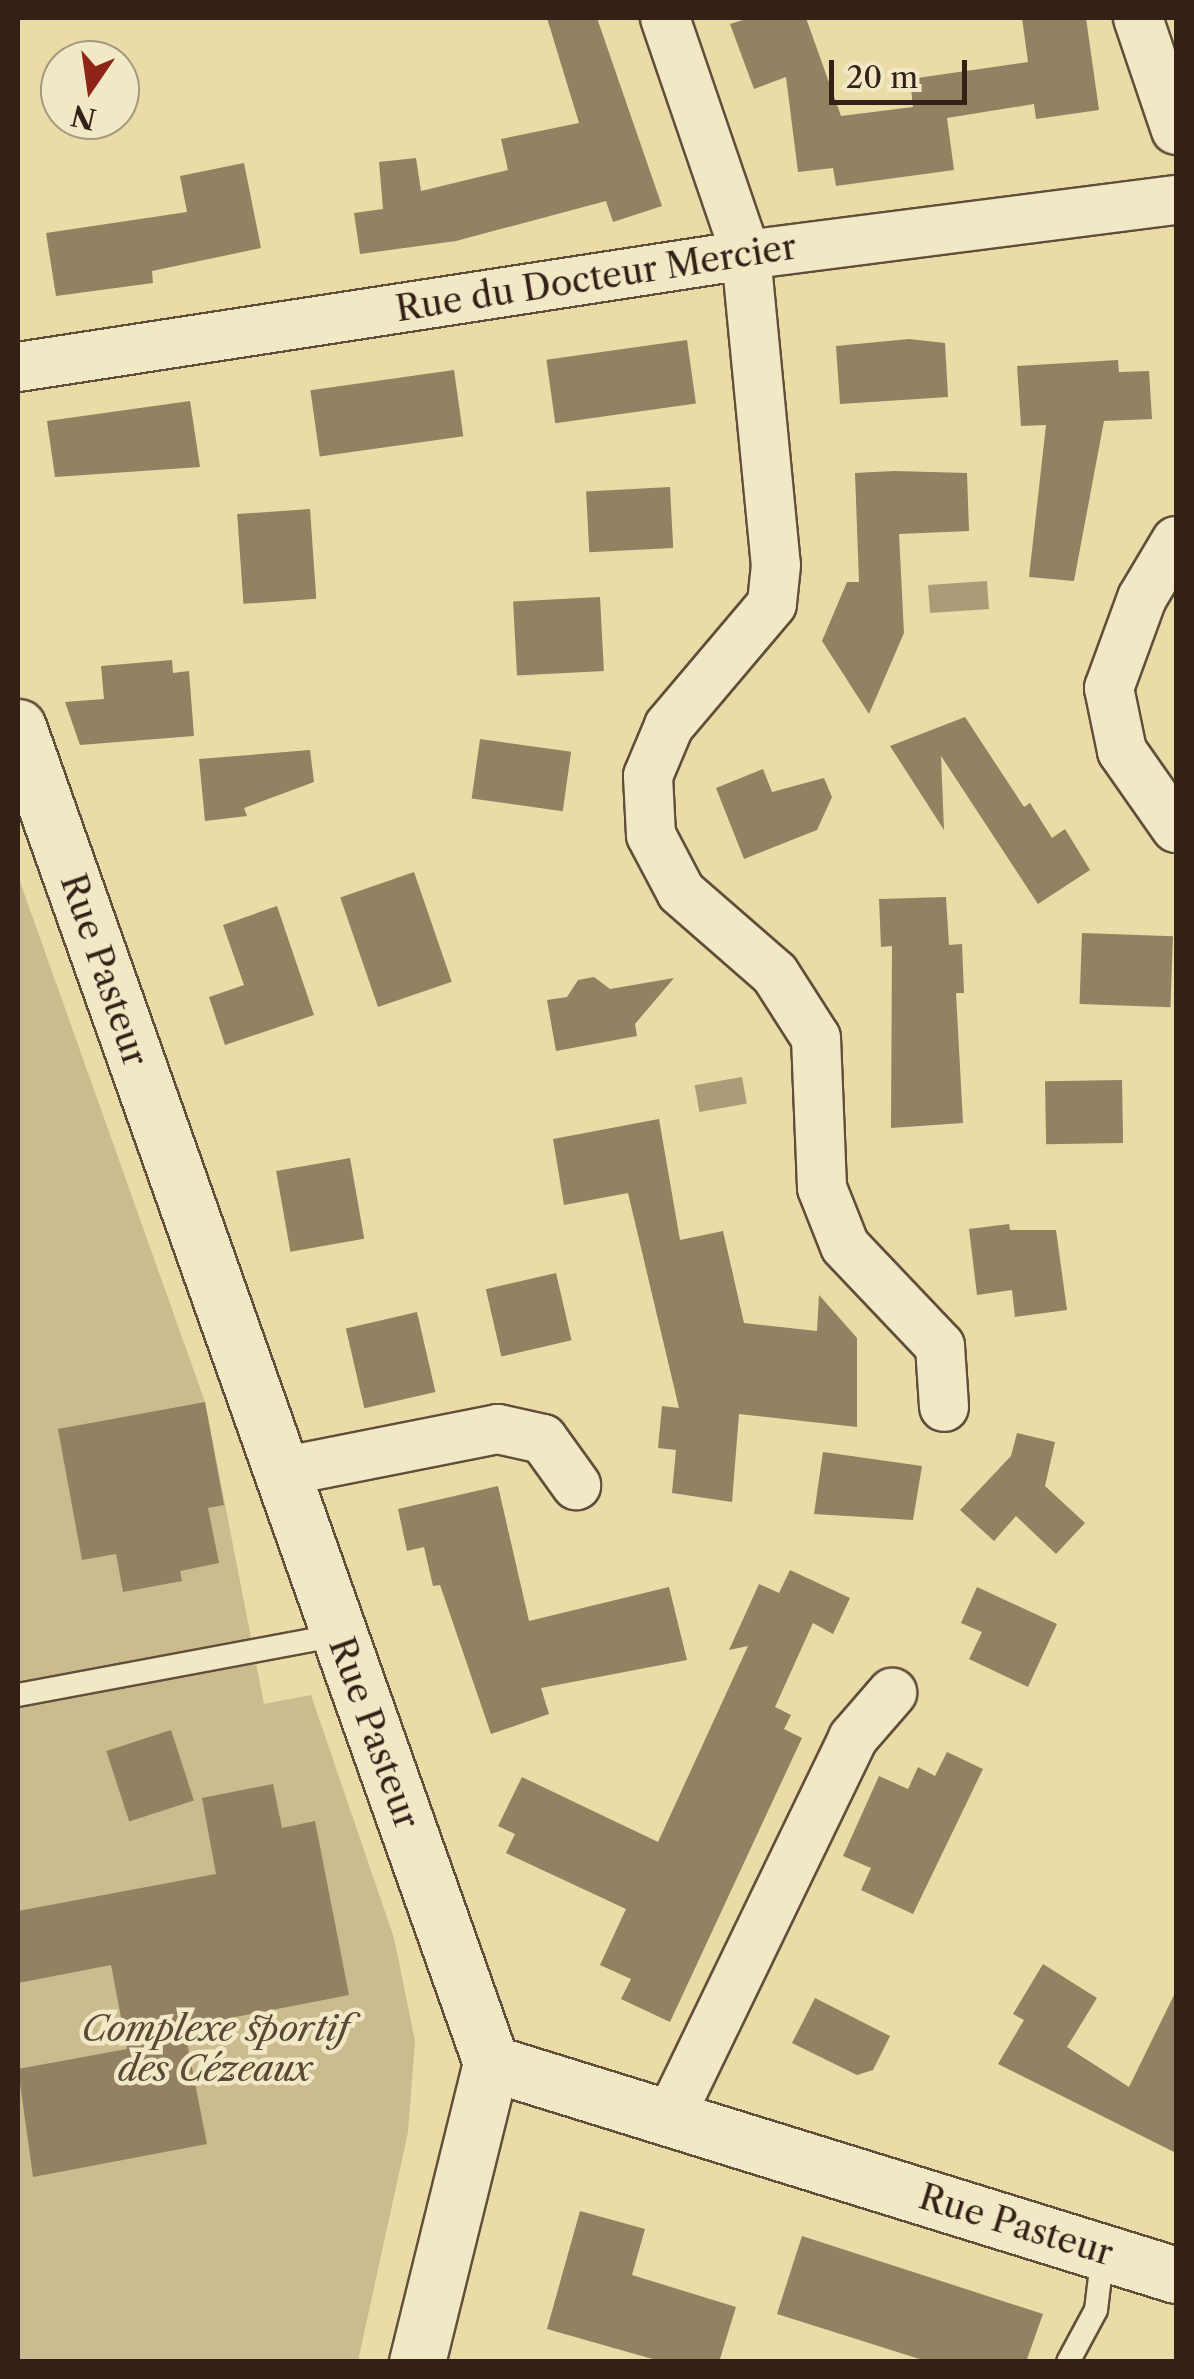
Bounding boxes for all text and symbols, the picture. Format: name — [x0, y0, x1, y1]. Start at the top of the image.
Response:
north arrow — [40, 40, 140, 140]
scale bar — [834, 40, 972, 102]
text: 20 m — [846, 59, 918, 96]
text: N — [68, 98, 99, 137]
street label: Rue du Docteur Mercier — [392, 226, 800, 330]
street label: Rue Pasteur — [52, 868, 156, 1072]
street label: Rue Pasteur — [320, 1632, 428, 1834]
park label: Complexe sportif des Cézeaux — [82, 2008, 348, 2090]
street label: Rue Pasteur — [914, 2176, 1118, 2274]

